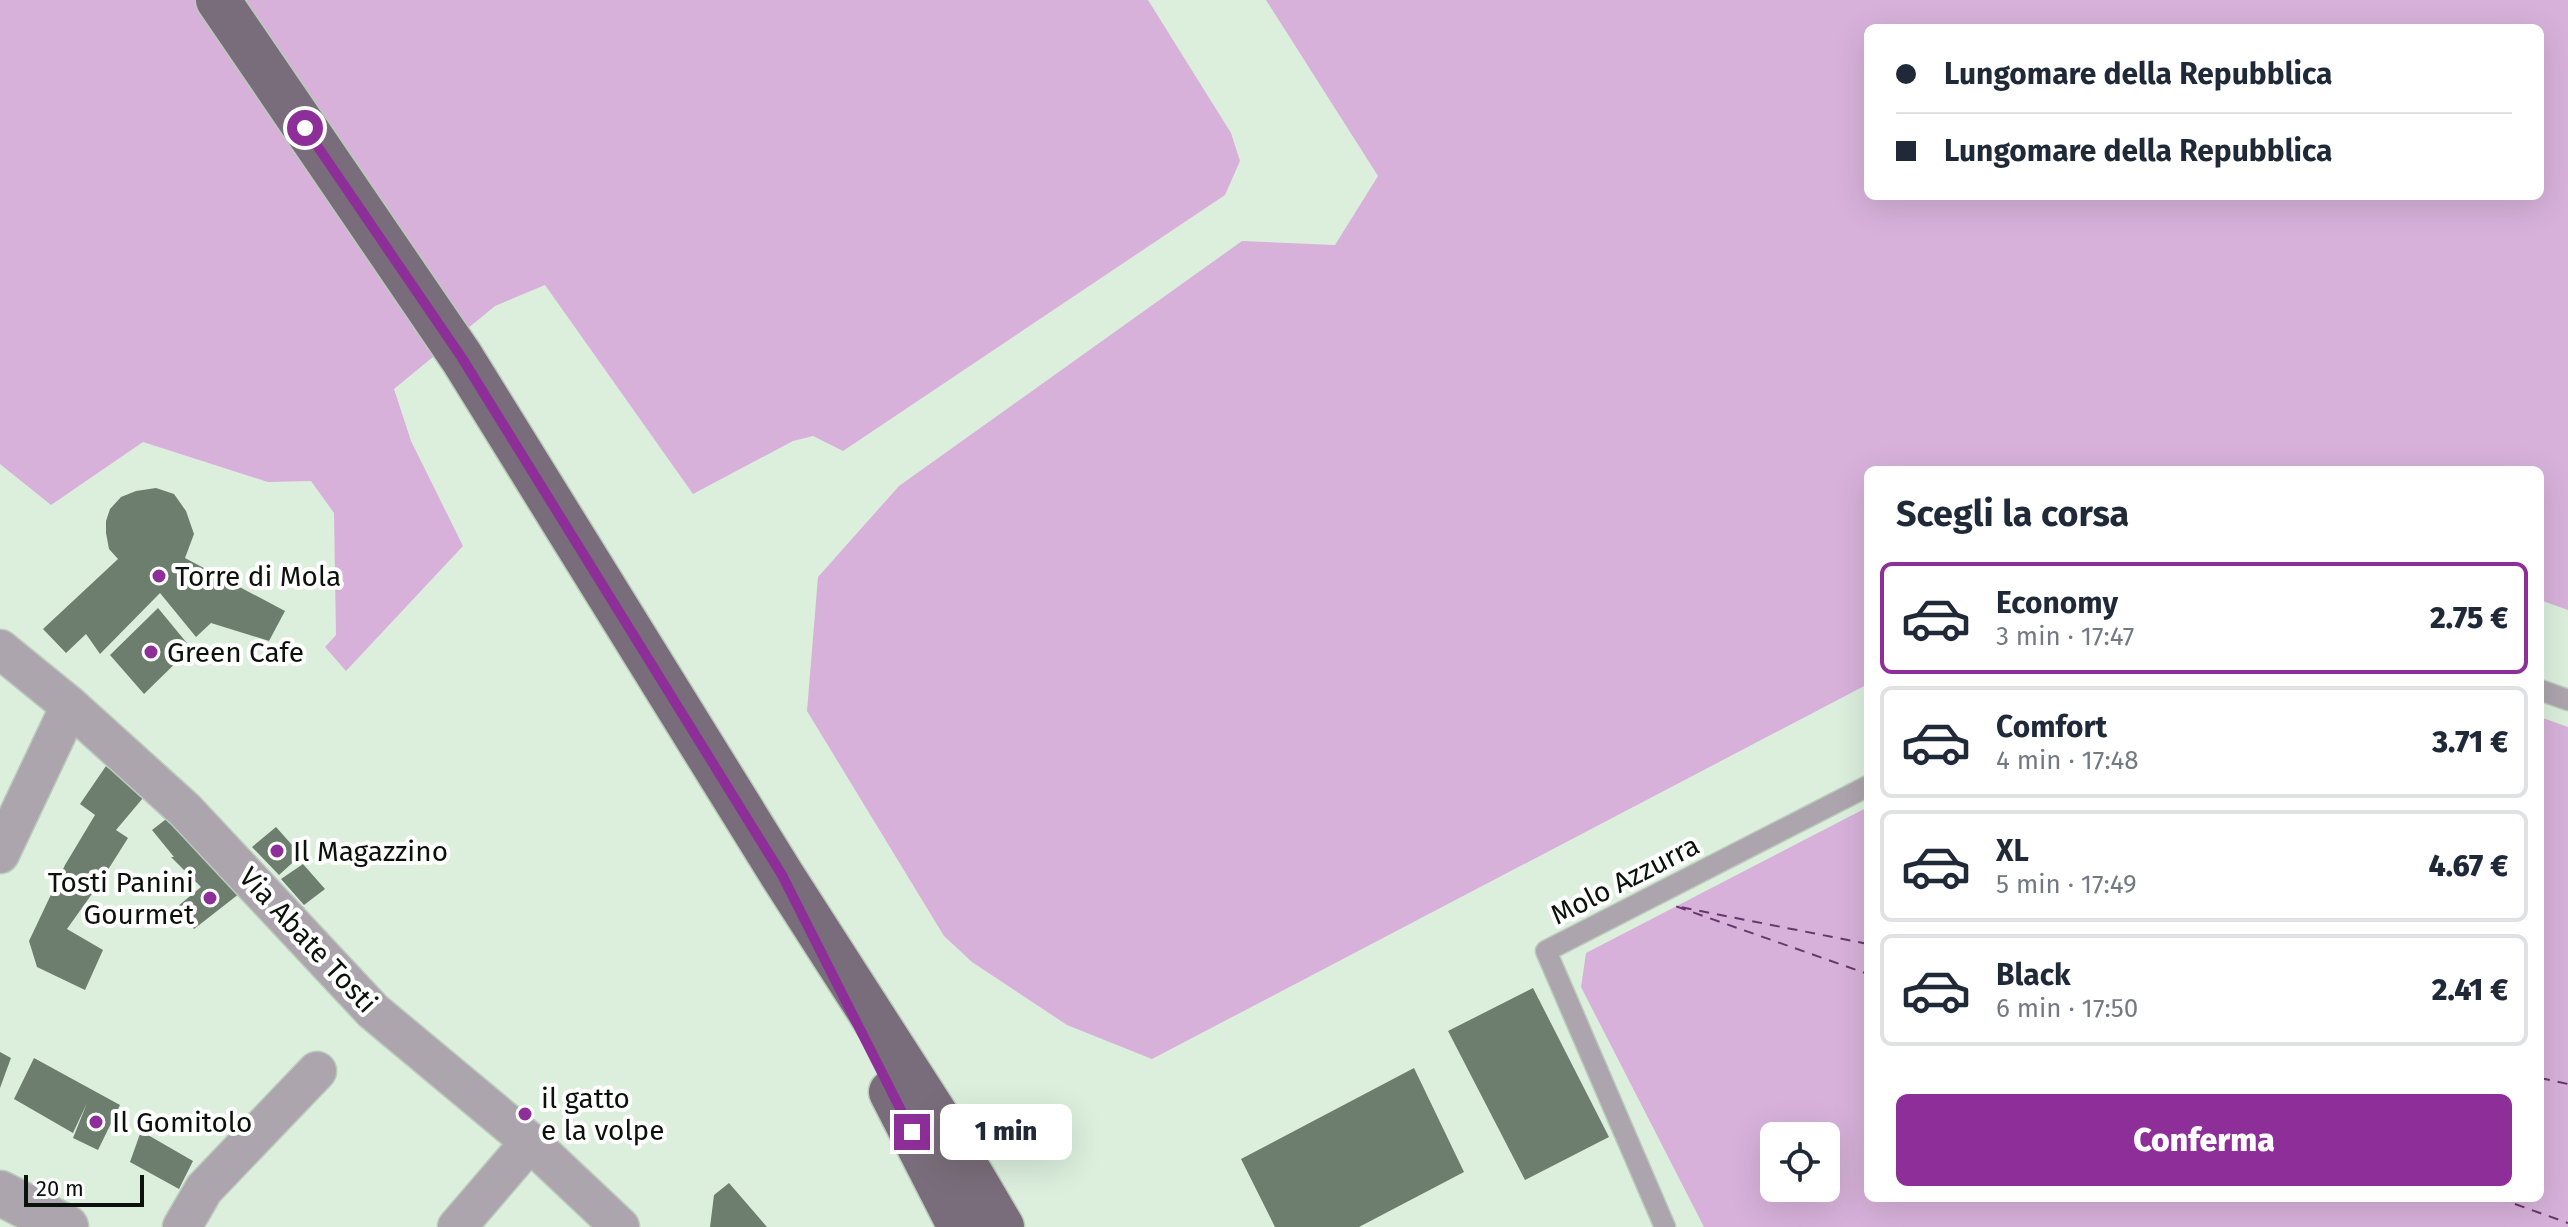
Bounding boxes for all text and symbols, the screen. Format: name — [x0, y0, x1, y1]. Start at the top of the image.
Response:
text: Lungomare della Repubblica — [1944, 56, 2333, 92]
route start — [287, 110, 323, 146]
text: Lungomare della Repubblica — [1944, 133, 2333, 169]
text: Scegli la corsa — [1896, 492, 2129, 536]
place label: Torre di Mola — [175, 560, 341, 593]
marker: Torre di Mola — [150, 567, 168, 585]
icon: car — [1900, 582, 1972, 654]
text: Economy — [1996, 585, 2118, 621]
text: 2.75 € — [2430, 600, 2508, 636]
text: 3 min · 17:47 — [1996, 621, 2134, 652]
place label: Green Cafe — [167, 636, 304, 669]
marker: Green Cafe — [142, 643, 160, 661]
icon: car — [1900, 706, 1972, 778]
text: Comfort — [1996, 709, 2107, 745]
text: 3.71 € — [2432, 724, 2508, 760]
text: 4 min · 17:48 — [1996, 745, 2139, 776]
street label: Molo Azzurra — [1545, 828, 1705, 932]
icon: car — [1900, 830, 1972, 902]
text: XL — [1996, 833, 2029, 869]
place label: Il Magazzino — [293, 835, 448, 868]
marker: Il Magazzino — [268, 842, 286, 860]
text: 4.67 € — [2428, 848, 2508, 884]
street label: Via Abate Tosti — [232, 861, 384, 1019]
place label: Tosti Panini Gourmet — [48, 866, 195, 931]
text: 5 min · 17:49 — [1996, 869, 2137, 900]
marker: Tosti Panini Gourmet — [201, 889, 219, 907]
icon: car — [1900, 954, 1972, 1026]
text: Black — [1996, 957, 2071, 993]
text: 2.41 € — [2432, 972, 2508, 1008]
text: 6 min · 17:50 — [1996, 993, 2138, 1024]
place label: il gatto e la volpe — [541, 1082, 665, 1147]
button: Conferma — [1896, 1094, 2512, 1186]
callout: 1 min — [940, 1104, 1072, 1160]
marker: il gatto e la volpe — [516, 1105, 534, 1123]
place label: Il Gomitolo — [112, 1106, 252, 1139]
marker: Il Gomitolo — [87, 1113, 105, 1131]
route end — [894, 1114, 930, 1150]
text: 1 min — [975, 1116, 1037, 1147]
map controls — [1760, 1122, 1840, 1202]
button: locate — [1760, 1122, 1840, 1202]
scale bar — [24, 1171, 144, 1207]
text: 20 m — [36, 1175, 84, 1202]

